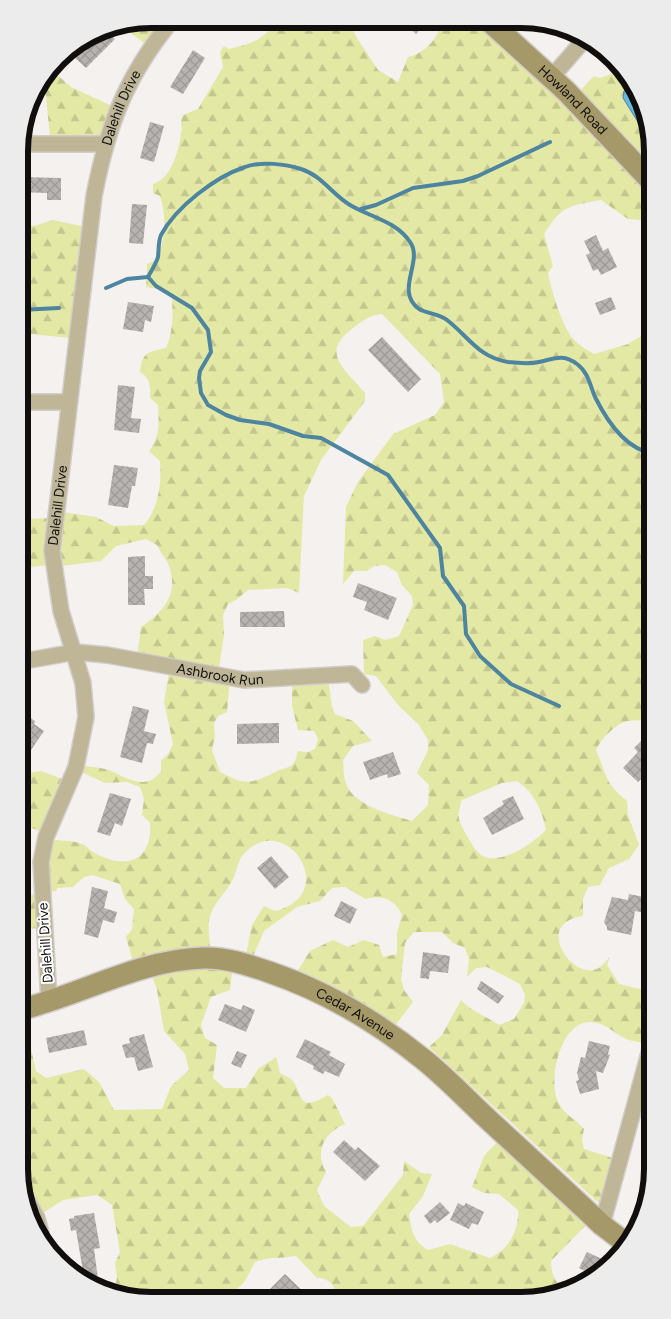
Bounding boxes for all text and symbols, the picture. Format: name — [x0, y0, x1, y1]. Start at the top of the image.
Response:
street label: Howland Road — [534, 62, 611, 138]
street label: Dalehill Drive — [98, 67, 145, 148]
street label: Dalehill Drive — [45, 464, 71, 546]
street label: Ashbrook Run — [175, 660, 264, 690]
street label: Dalehill Drive — [34, 902, 57, 984]
street label: Cedar Avenue — [313, 984, 398, 1044]

